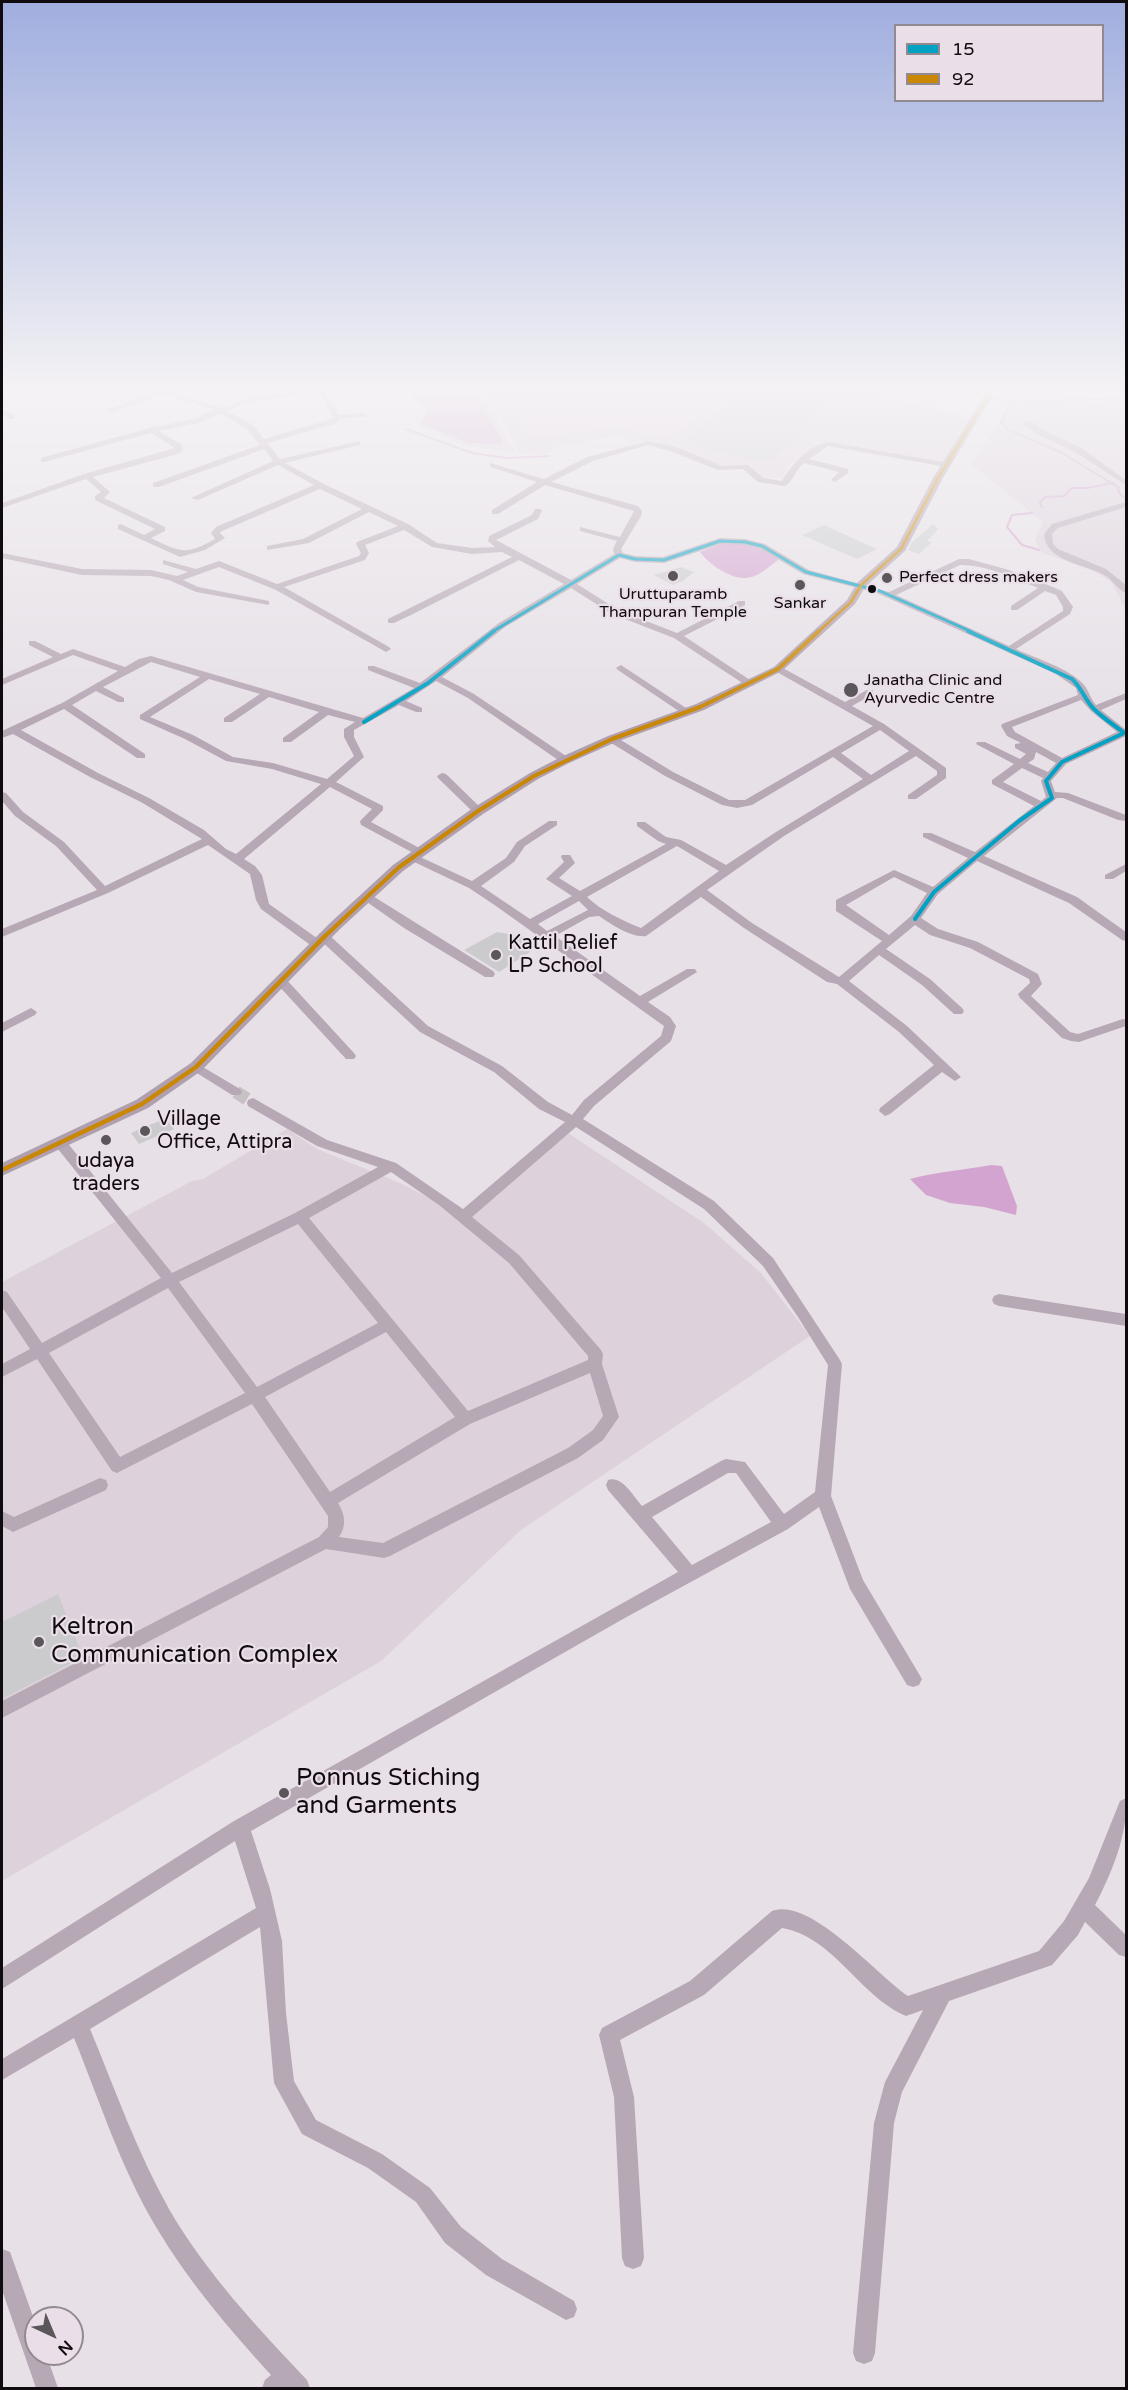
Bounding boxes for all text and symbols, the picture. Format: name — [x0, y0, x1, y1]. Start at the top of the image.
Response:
legend — [894, 24, 1104, 102]
text: 15 — [952, 38, 975, 60]
text: 92 — [952, 68, 975, 90]
place label: Perfect dress makers — [899, 568, 1058, 588]
marker: Uruttuparamb Thampuran Temple — [666, 569, 680, 583]
marker: Perfect dress makers — [880, 571, 894, 585]
marker: Sankar — [793, 578, 807, 592]
unlabelled marker — [866, 583, 878, 595]
place label: Uruttuparamb Thampuran Temple — [599, 585, 747, 623]
place label: Sankar — [774, 594, 826, 614]
place label: Janatha Clinic and Ayurvedic Centre — [864, 671, 1002, 709]
marker: Janatha Clinic and Ayurvedic Centre — [842, 681, 860, 699]
place label: Kattil Relief LP School — [508, 932, 617, 979]
marker: Kattil Relief LP School — [489, 948, 503, 962]
place label: Village Office, Attipra — [157, 1108, 292, 1155]
marker: Village Office, Attipra — [138, 1124, 152, 1138]
marker: udaya traders — [99, 1133, 113, 1147]
place label: udaya traders — [72, 1150, 140, 1197]
place label: Keltron Communication Complex — [51, 1614, 338, 1670]
marker: Keltron Communication Complex — [32, 1635, 46, 1649]
place label: Ponnus Stiching and Garments — [296, 1765, 480, 1821]
marker: Ponnus Stiching and Garments — [277, 1786, 291, 1800]
north arrow — [24, 2306, 84, 2366]
text: N — [54, 2336, 77, 2359]

